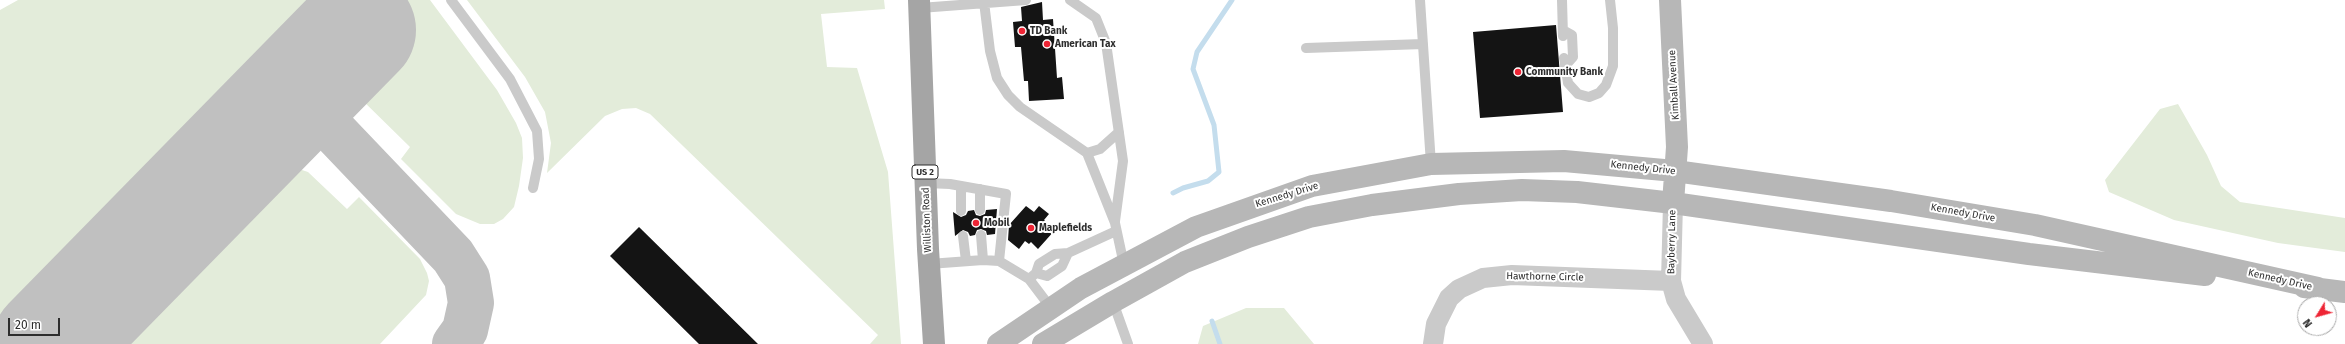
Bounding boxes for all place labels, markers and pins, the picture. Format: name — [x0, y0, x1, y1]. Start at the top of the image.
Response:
place label: TD Bank — [1030, 25, 1067, 37]
marker: TD Bank — [1017, 26, 1027, 36]
place label: American Tax — [1055, 38, 1116, 50]
marker: American Tax — [1042, 39, 1052, 49]
place label: Community Bank — [1526, 66, 1603, 78]
marker: Community Bank — [1513, 67, 1523, 77]
place label: Mobil — [984, 217, 1009, 229]
marker: Mobil — [971, 218, 981, 228]
place label: Maplefields — [1039, 222, 1092, 234]
marker: Maplefields — [1026, 223, 1036, 233]

